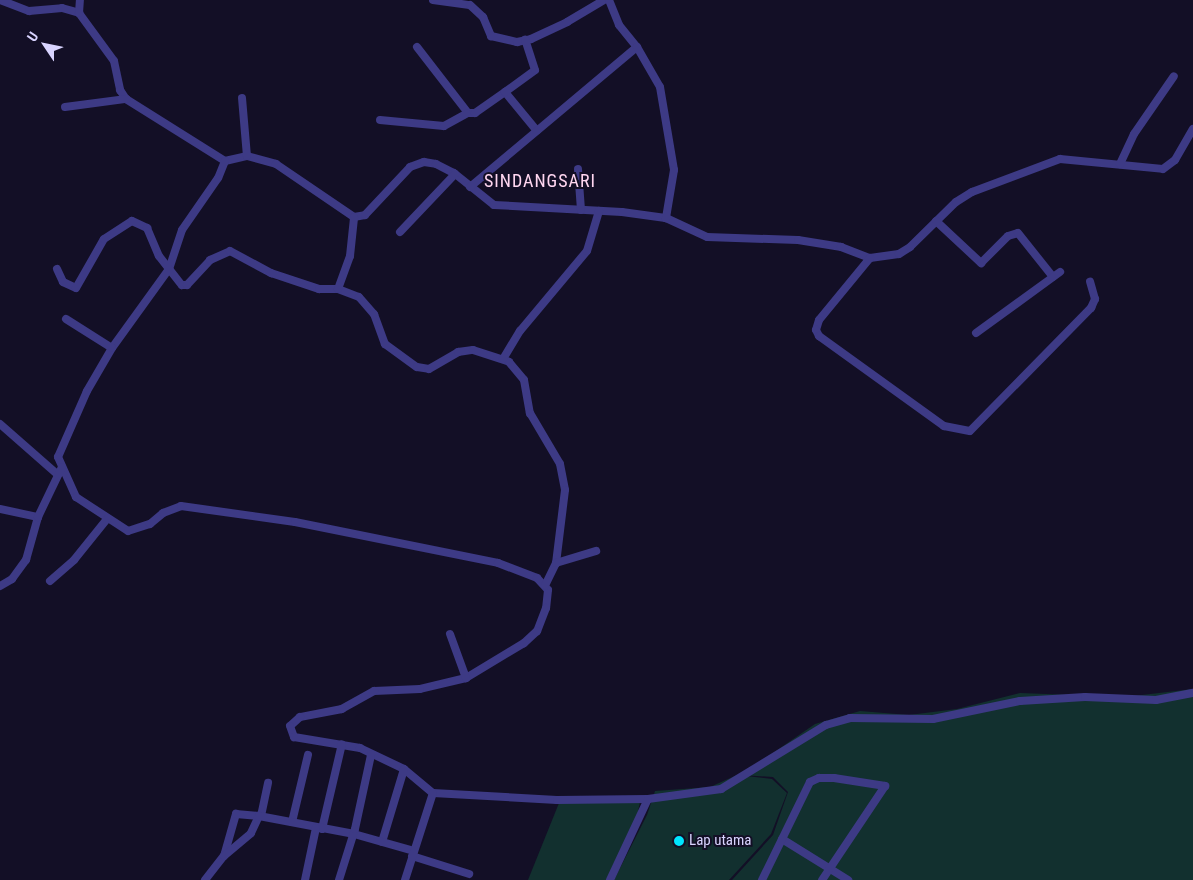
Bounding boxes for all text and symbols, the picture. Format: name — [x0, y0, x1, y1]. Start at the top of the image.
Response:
north arrow — [20, 20, 70, 70]
text: U — [24, 29, 41, 44]
district label: SINDANGSARI — [483, 170, 597, 192]
place label: Lap utama — [689, 832, 752, 850]
marker: Lap utama — [673, 835, 685, 847]

